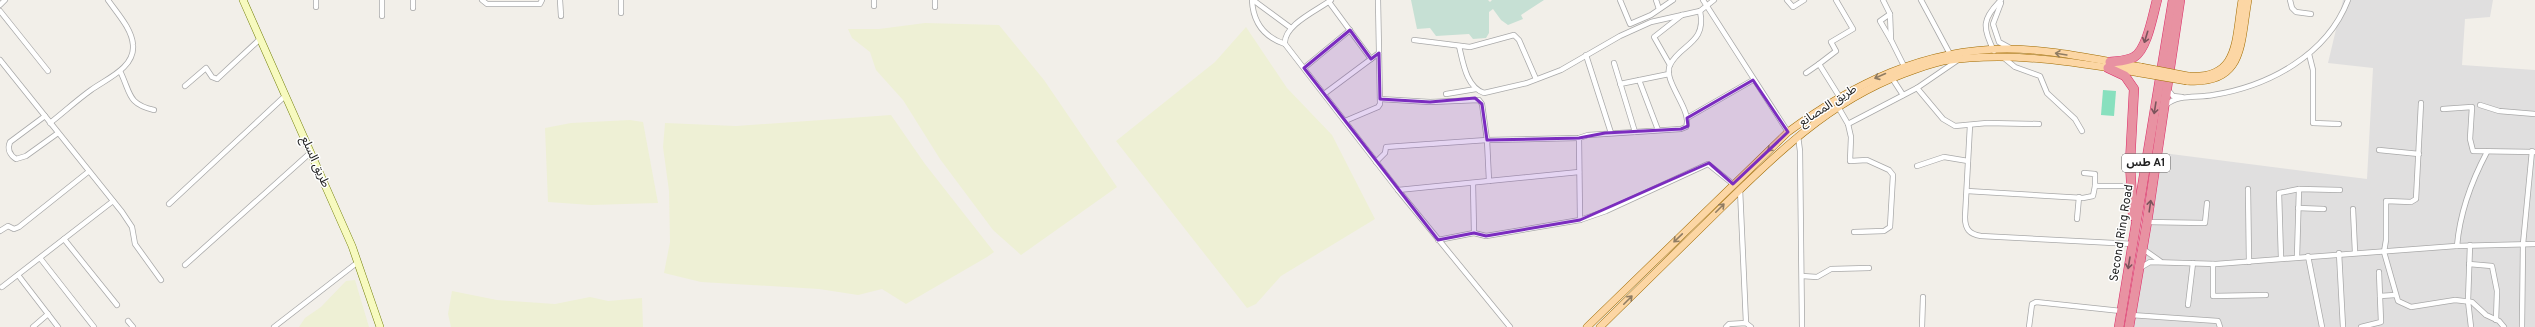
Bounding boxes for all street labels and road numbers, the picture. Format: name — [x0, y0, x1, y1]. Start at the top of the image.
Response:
street label: طريق المصانع — [1796, 81, 1860, 131]
street label: طريق السلع — [297, 134, 333, 190]
road number: طس A1 — [2122, 154, 2170, 172]
street label: Second Ring Road — [2106, 183, 2138, 283]

